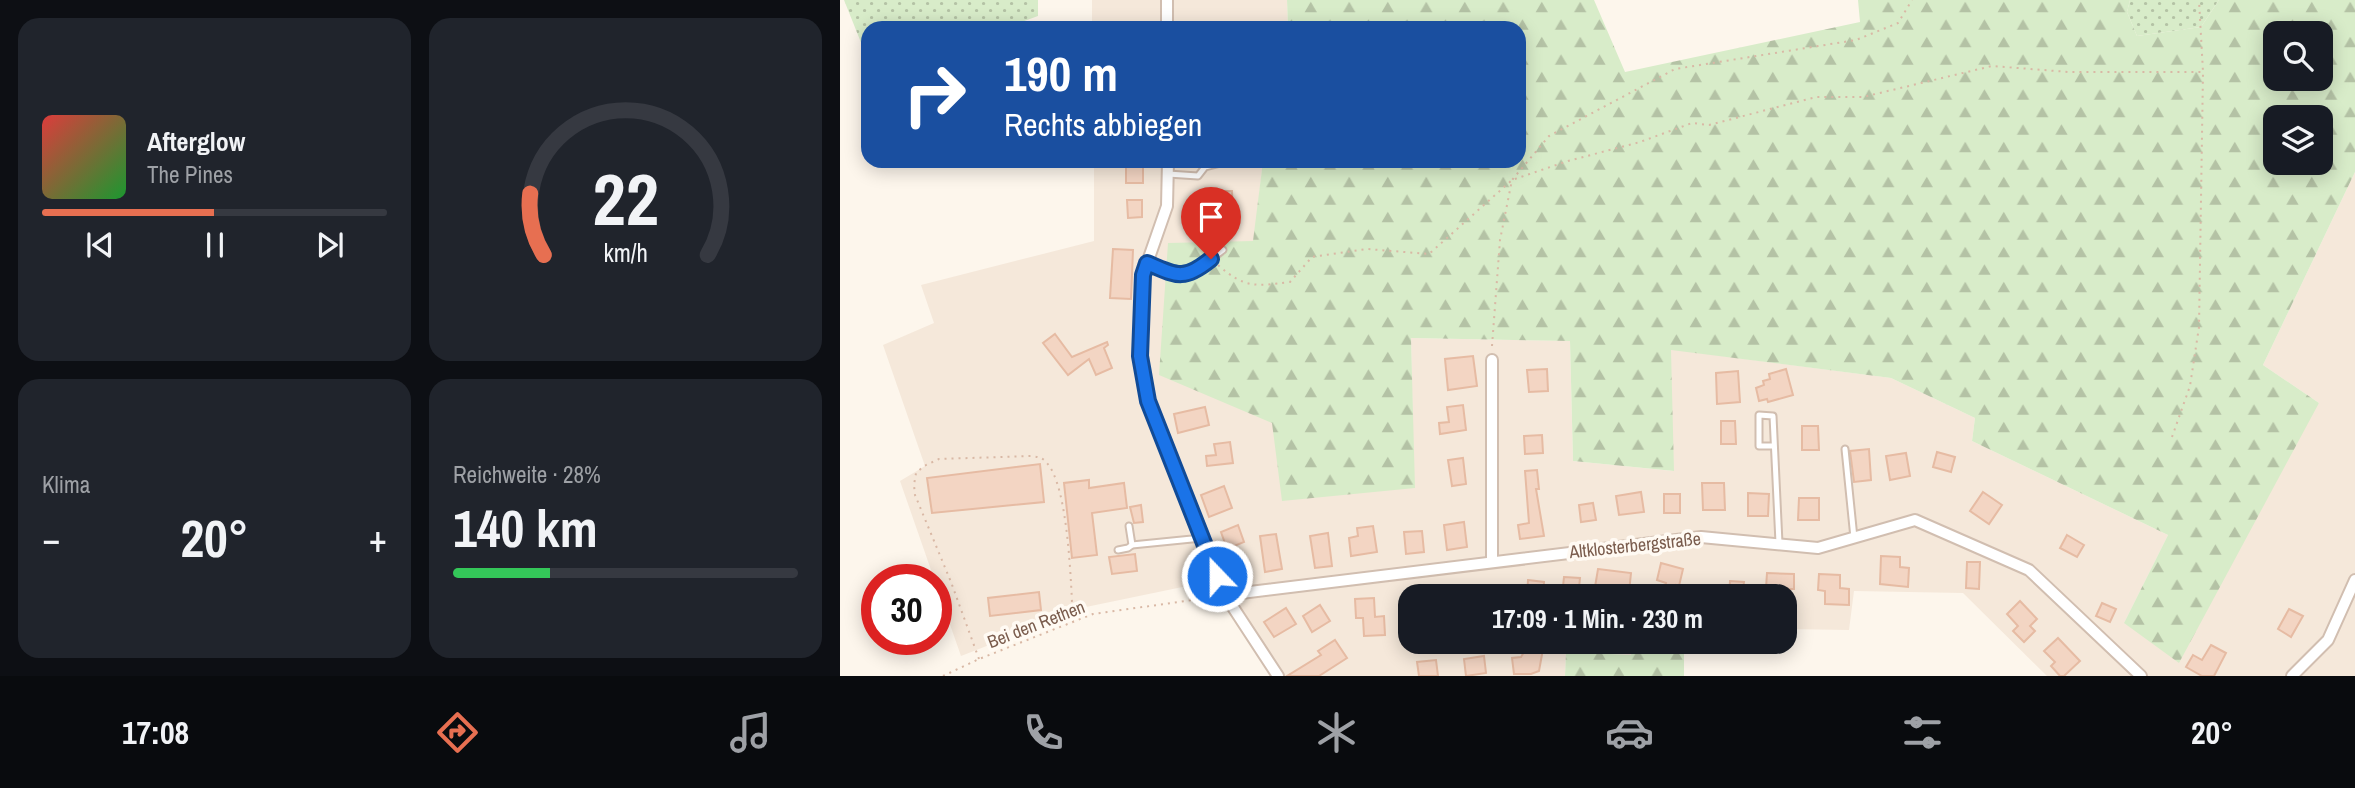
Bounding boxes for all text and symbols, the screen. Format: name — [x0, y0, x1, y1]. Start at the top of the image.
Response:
map controls — [2263, 21, 2333, 175]
button: search — [2263, 21, 2333, 91]
text: 190 m — [1004, 40, 1118, 106]
icon: right — [889, 49, 980, 140]
text: Rechts abbiegen — [1004, 103, 1202, 146]
button: layers — [2263, 105, 2333, 175]
text: Afterglow — [147, 124, 245, 159]
text: 22 — [592, 151, 659, 249]
text: The Pines — [147, 159, 233, 190]
pin — [1181, 187, 1241, 259]
icon: arrive — [1192, 198, 1230, 236]
icon: previous — [81, 226, 119, 264]
icon: pause — [196, 226, 234, 264]
icon: next — [311, 226, 349, 264]
text: km/h — [603, 236, 648, 270]
text: Reichweite · 28% — [453, 459, 601, 490]
text: Klima — [42, 469, 90, 500]
text: 140 km — [453, 493, 598, 563]
text: 20° — [180, 503, 249, 573]
text: − — [42, 513, 60, 564]
text: + — [369, 513, 387, 564]
street label: Altklosterbergstraße — [1567, 526, 1702, 564]
position arrow — [1180, 539, 1254, 613]
speed limit sign: 30 — [861, 564, 952, 655]
street label: Bei den Rethen — [984, 594, 1088, 654]
text: 17:09 · 1 Min. · 230 m — [1492, 601, 1703, 636]
icon: directions — [433, 708, 482, 757]
icon: music — [726, 708, 775, 757]
icon: phone — [1019, 708, 1068, 757]
icon: climate — [1312, 708, 1361, 757]
icon: car — [1605, 708, 1654, 757]
icon: filters — [1898, 708, 1947, 757]
text: 17:08 — [122, 711, 189, 754]
text: 20° — [2191, 711, 2233, 754]

